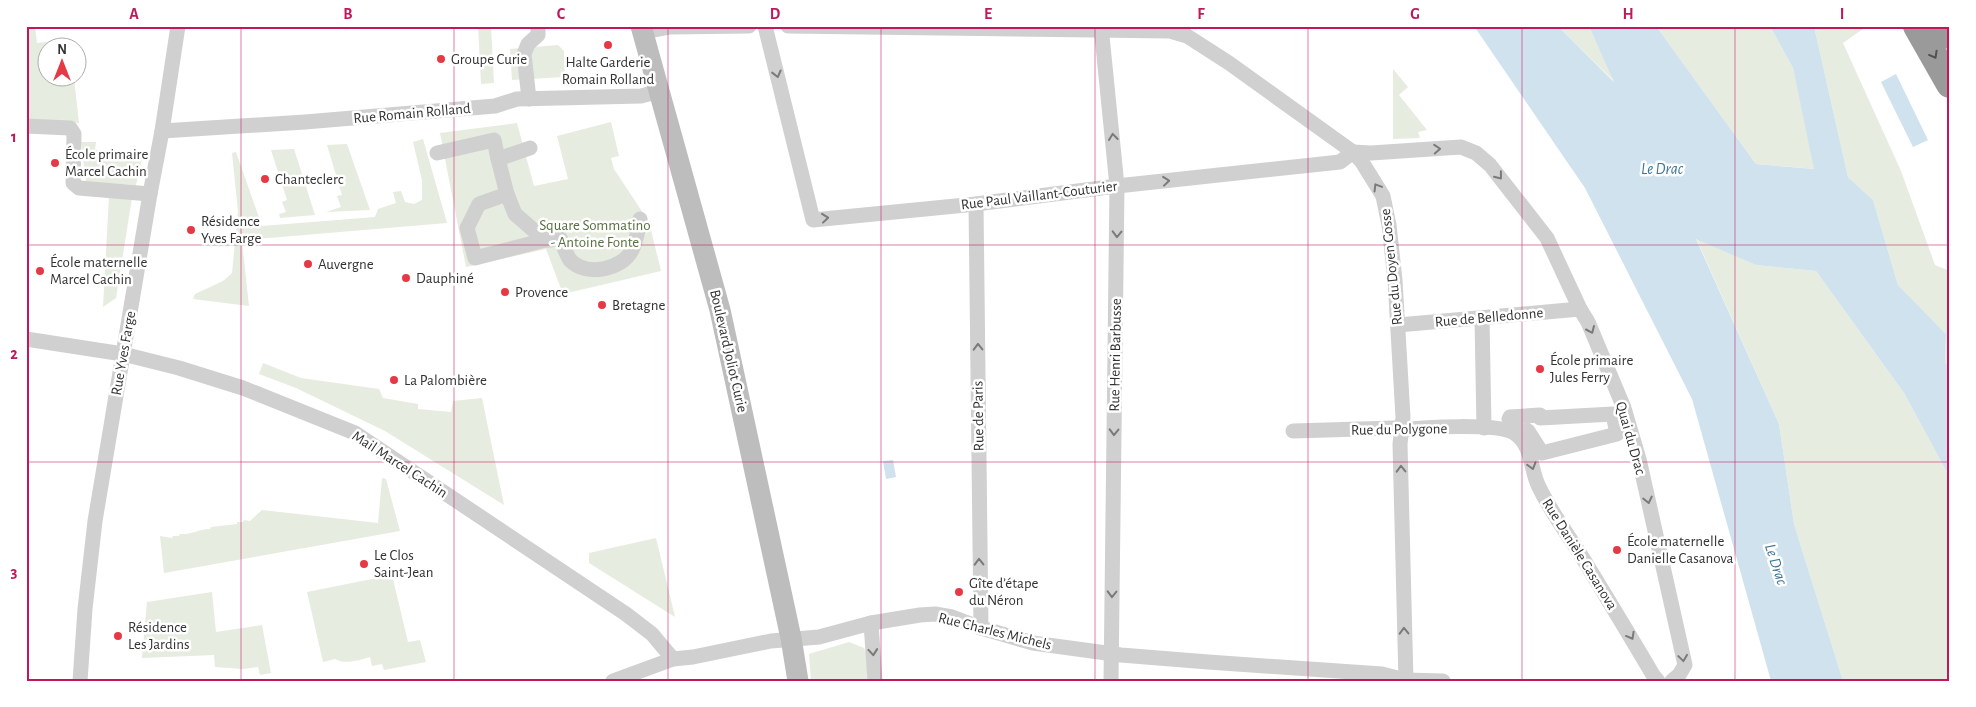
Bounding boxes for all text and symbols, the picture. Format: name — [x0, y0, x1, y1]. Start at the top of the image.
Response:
text: A — [129, 6, 139, 22]
text: B — [343, 6, 353, 22]
text: C — [557, 6, 566, 22]
text: D — [770, 6, 781, 22]
text: E — [984, 6, 992, 22]
text: F — [1197, 6, 1205, 22]
text: G — [1410, 6, 1420, 22]
text: H — [1622, 6, 1634, 22]
text: I — [1840, 6, 1844, 22]
north arrow — [38, 38, 88, 88]
marker: Halte Garderie Romain Rolland — [602, 39, 614, 51]
text: N — [57, 43, 67, 57]
one-way arrow — [1928, 50, 1938, 59]
place label: Groupe Curie — [451, 52, 527, 67]
marker: Groupe Curie — [435, 53, 447, 65]
place label: Halte Garderie Romain Rolland — [562, 55, 655, 87]
one-way arrow — [771, 69, 781, 77]
street label: Rue Romain Rolland — [353, 101, 472, 126]
text: 1 — [11, 129, 17, 145]
one-way arrow — [1108, 133, 1119, 141]
one-way arrow — [1433, 143, 1441, 154]
place label: École primaire Marcel Cachin — [65, 145, 148, 179]
marker: École primaire Marcel Cachin — [49, 157, 61, 169]
water label: Le Drac — [1641, 161, 1684, 177]
one-way arrow — [1493, 170, 1501, 179]
place label: Chanteclerc — [275, 172, 344, 187]
marker: Chanteclerc — [259, 173, 271, 185]
one-way arrow — [1162, 176, 1170, 187]
street label: Rue Paul Vaillant-Couturier — [960, 178, 1118, 213]
one-way arrow — [1374, 183, 1384, 192]
street label: Rue du Doyen Gosse — [1378, 208, 1405, 326]
one-way arrow — [821, 213, 829, 224]
place label: Résidence Yves Farge — [201, 214, 261, 246]
park label: Square Sommatino - Antoine Fonte — [539, 218, 651, 250]
marker: Résidence Yves Farge — [185, 224, 197, 236]
one-way arrow — [1111, 231, 1122, 239]
place label: École maternelle Marcel Cachin — [50, 253, 147, 287]
place label: Auvergne — [318, 257, 374, 272]
marker: Auvergne — [302, 258, 314, 270]
marker: École maternelle Marcel Cachin — [34, 265, 46, 277]
place label: Dauphiné — [416, 271, 474, 286]
marker: Dauphiné — [400, 272, 412, 284]
place label: Provence — [515, 285, 568, 300]
marker: Provence — [499, 286, 511, 298]
street label: Boulevard Joliot Curie — [707, 288, 750, 414]
place label: Bretagne — [612, 298, 665, 313]
street label: Rue Henri Barbusse — [1107, 298, 1124, 412]
marker: Bretagne — [596, 299, 608, 311]
street label: Rue de Belledonne — [1434, 305, 1544, 330]
street label: Rue Yves Farge — [109, 310, 138, 396]
one-way arrow — [1585, 325, 1595, 334]
one-way arrow — [972, 343, 983, 351]
text: 2 — [10, 346, 18, 362]
place label: École primaire Jules Ferry — [1550, 351, 1633, 385]
marker: École primaire Jules Ferry — [1534, 363, 1546, 375]
place label: La Palombière — [404, 373, 487, 388]
marker: La Palombière — [388, 374, 400, 386]
street label: Rue de Paris — [970, 381, 987, 451]
street label: Quai du Drac — [1613, 400, 1648, 477]
street label: Rue du Polygone — [1351, 421, 1447, 438]
street label: Mail Marcel Cachin — [349, 428, 450, 501]
one-way arrow — [1109, 428, 1119, 436]
one-way arrow — [1527, 462, 1537, 470]
one-way arrow — [1395, 464, 1406, 472]
one-way arrow — [1642, 495, 1653, 504]
street label: Rue Danièle Casanova — [1539, 496, 1620, 613]
place label: École maternelle Danielle Casanova — [1627, 532, 1734, 566]
water label: Le Drac — [1762, 542, 1790, 587]
marker: École maternelle Danielle Casanova — [1611, 544, 1623, 556]
place label: Le Clos Saint-Jean — [374, 548, 434, 580]
marker: Le Clos Saint-Jean — [358, 558, 370, 570]
one-way arrow — [974, 558, 985, 566]
text: 3 — [11, 564, 18, 580]
place label: Gîte d’étape du Néron — [969, 576, 1039, 608]
marker: Gîte d’étape du Néron — [953, 586, 965, 598]
one-way arrow — [1107, 591, 1117, 599]
street label: Rue Charles Michels — [937, 610, 1053, 653]
place label: Résidence Les Jardins — [128, 620, 190, 652]
one-way arrow — [1399, 627, 1409, 634]
marker: Résidence Les Jardins — [112, 630, 124, 642]
one-way arrow — [1624, 631, 1634, 640]
one-way arrow — [867, 648, 878, 656]
one-way arrow — [1677, 655, 1688, 663]

